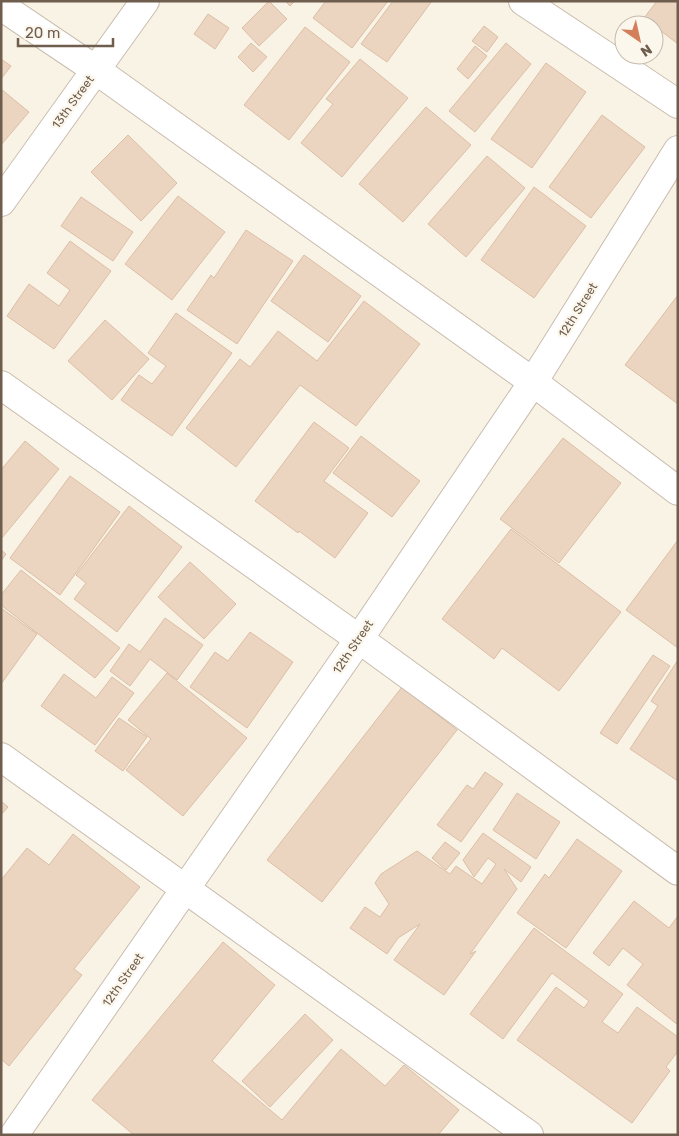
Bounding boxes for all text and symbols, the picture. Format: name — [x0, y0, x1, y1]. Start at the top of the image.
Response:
scale bar — [18, 15, 112, 47]
north arrow — [614, 15, 664, 65]
text: 20 m — [25, 24, 60, 42]
text: N — [637, 40, 655, 60]
street label: 13th Street — [49, 73, 97, 131]
street label: 12th Street — [556, 280, 600, 340]
street label: 12th Street — [330, 617, 376, 677]
street label: 12th Street — [100, 950, 147, 1009]

